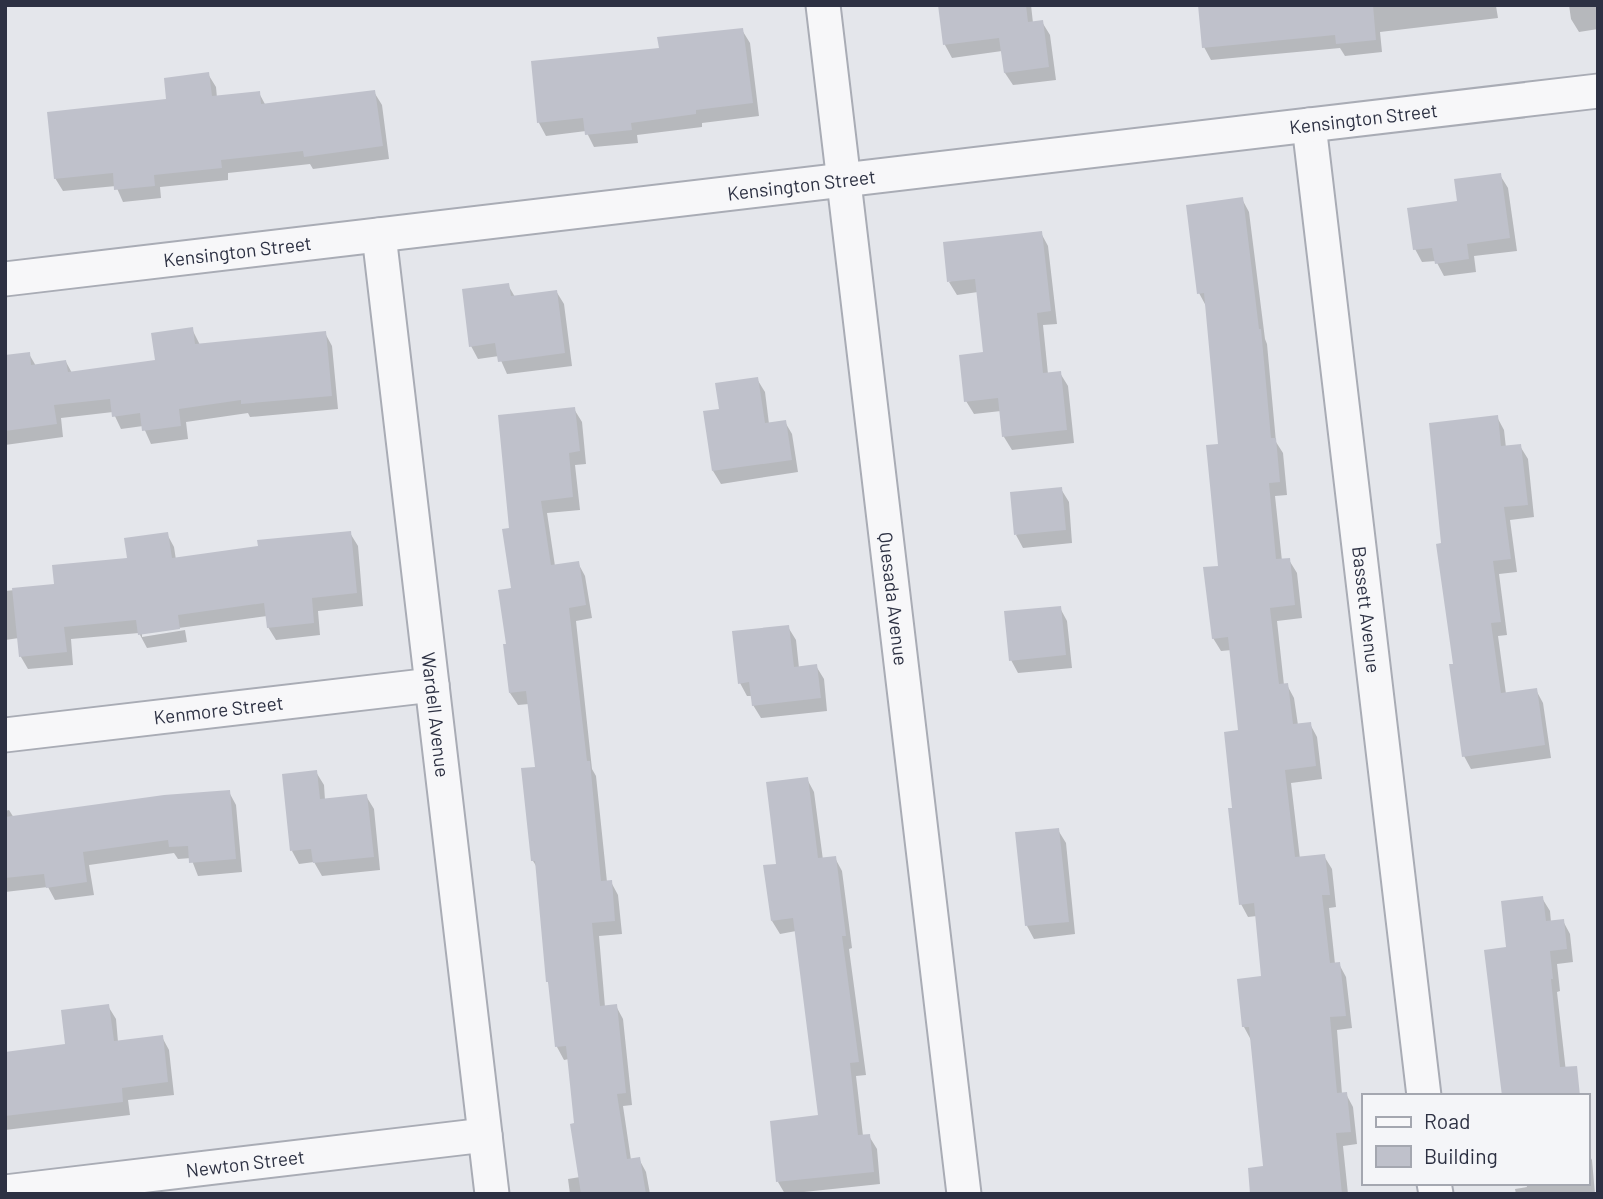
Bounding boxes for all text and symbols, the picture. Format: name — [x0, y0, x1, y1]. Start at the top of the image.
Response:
street label: Kensington Street — [1288, 98, 1439, 138]
street label: Kensington Street — [726, 164, 877, 205]
street label: Kensington Street — [162, 231, 313, 271]
street label: Quesada Avenue — [875, 531, 913, 667]
street label: Bassett Avenue — [1348, 545, 1386, 674]
street label: Wardell Avenue — [417, 651, 455, 778]
street label: Kenmore Street — [152, 690, 285, 729]
legend — [1362, 1094, 1589, 1185]
text: Road — [1424, 1108, 1470, 1133]
text: Building — [1424, 1143, 1498, 1168]
street label: Newton Street — [185, 1145, 306, 1181]

